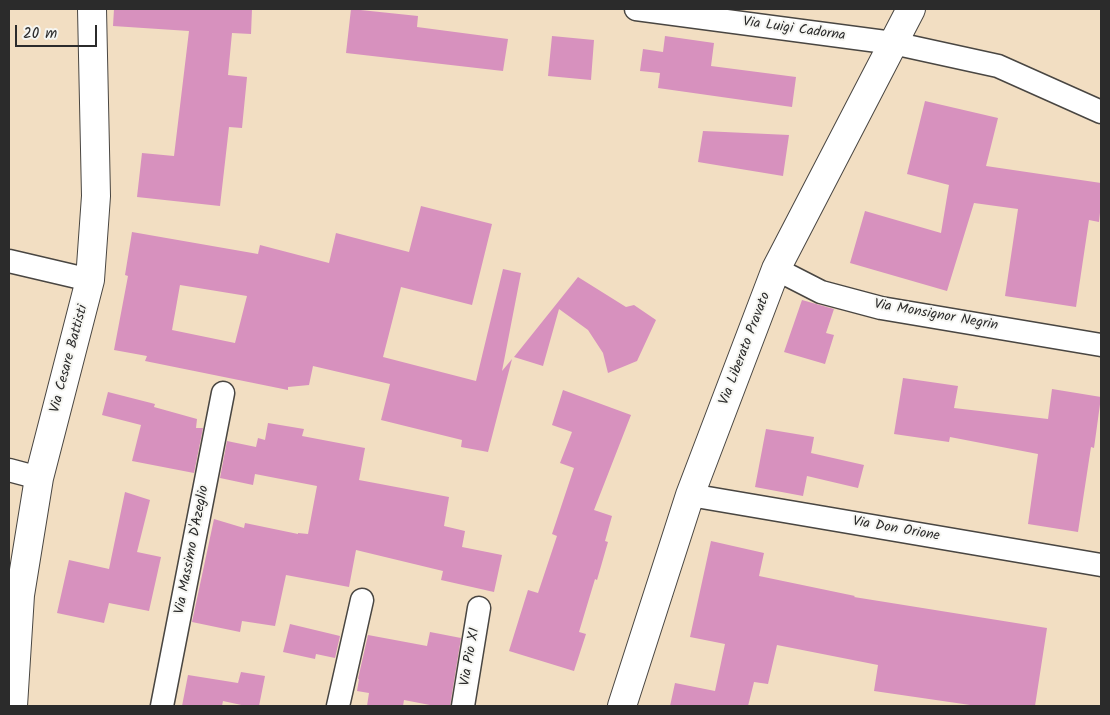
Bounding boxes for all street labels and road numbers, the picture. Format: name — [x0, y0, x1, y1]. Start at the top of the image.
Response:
street label: Via Luigi Cadorna — [742, 14, 846, 46]
street label: Via Liberato Pravato — [717, 290, 775, 408]
street label: Via Monsignor Negrin — [873, 297, 999, 335]
street label: Via Cesare Battisti — [48, 303, 92, 415]
street label: Via Massimo D'Azeglio — [172, 484, 214, 616]
street label: Via Don Orione — [851, 514, 941, 546]
street label: Via Pio XI — [458, 627, 484, 687]

